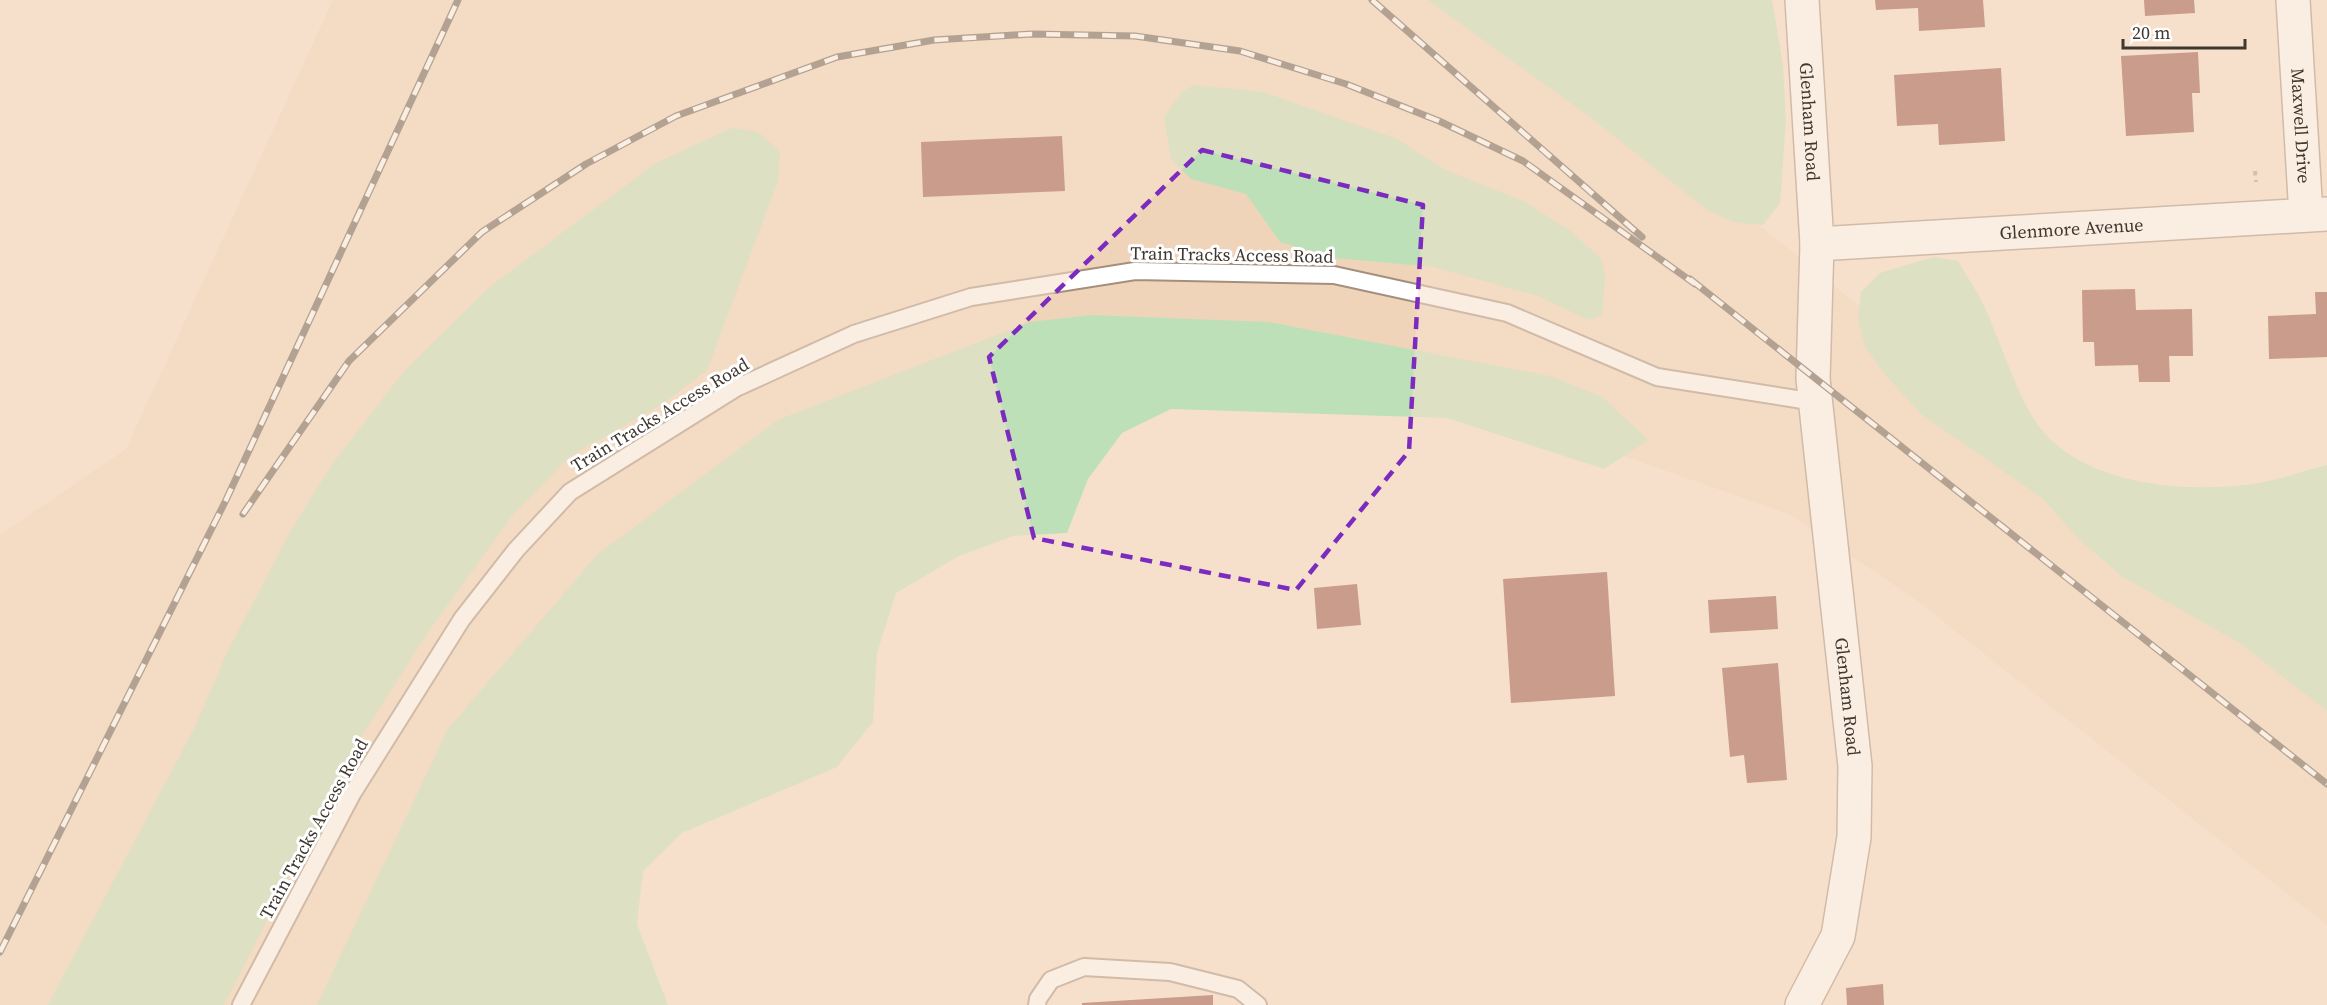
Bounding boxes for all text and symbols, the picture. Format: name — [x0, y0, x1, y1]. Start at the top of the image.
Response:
scale bar — [2123, 12, 2244, 50]
text: 20 m — [2132, 20, 2170, 45]
street label: Glenham Road — [1794, 62, 1826, 182]
street label: Maxwell Drive — [2285, 67, 2317, 184]
street label: Glenmore Avenue — [1999, 212, 2144, 245]
street label: Train Tracks Access Road — [1130, 240, 1334, 269]
street label: Train Tracks Access Road — [566, 352, 753, 478]
street label: Glenham Road — [1829, 636, 1867, 757]
street label: Train Tracks Access Road — [253, 734, 374, 924]

